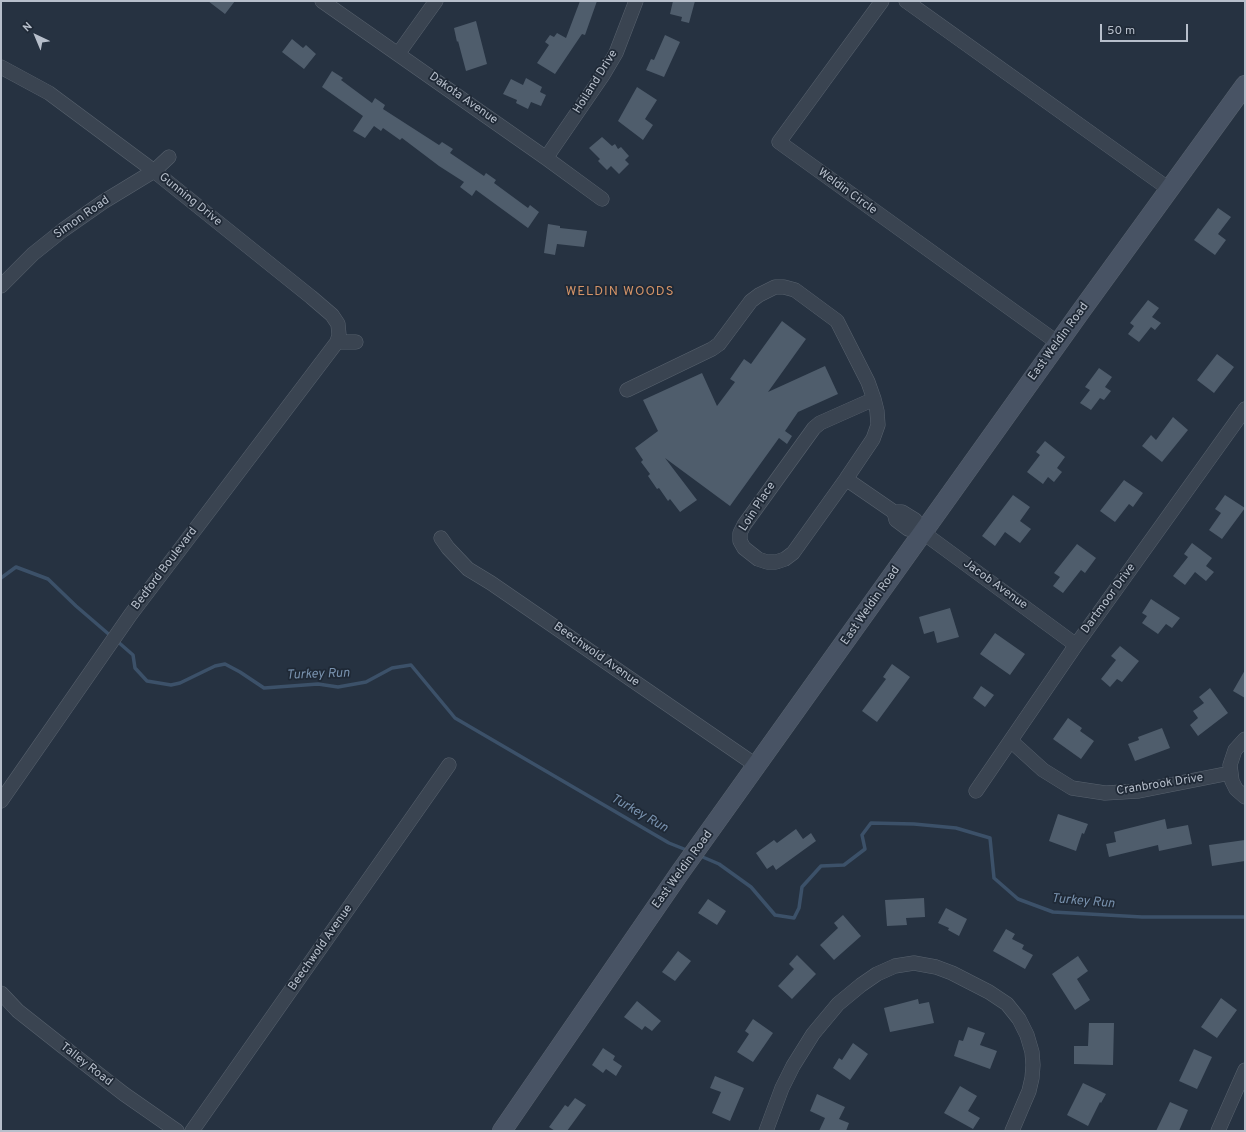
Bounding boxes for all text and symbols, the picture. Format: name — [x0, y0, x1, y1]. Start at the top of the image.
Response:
north arrow — [16, 16, 56, 56]
scale bar — [1102, 16, 1190, 42]
text: N — [20, 20, 35, 35]
text: 50 m — [1107, 23, 1135, 39]
street label: Hoiland Drive — [571, 47, 621, 117]
street label: Dakota Avenue — [426, 70, 500, 128]
street label: Weldin Circle — [815, 166, 879, 218]
street label: Gunning Drive — [156, 170, 224, 230]
street label: Simon Road — [51, 194, 113, 242]
district label: WELDIN WOODS — [566, 284, 674, 300]
street label: East Weldin Road — [1026, 300, 1092, 384]
street label: Loin Place — [737, 480, 779, 534]
street label: Bedford Boulevard — [129, 525, 201, 613]
street label: Jacob Avenue — [960, 557, 1030, 613]
street label: Dartmoor Drive — [1079, 561, 1139, 637]
street label: East Weldin Road — [838, 564, 904, 648]
street label: Beechwold Avenue — [550, 620, 642, 690]
water label: Turkey Run — [286, 666, 350, 684]
street label: Cranbrook Drive — [1116, 771, 1204, 799]
water label: Turkey Run — [608, 791, 670, 837]
street label: East Weldin Road — [650, 828, 716, 912]
water label: Turkey Run — [1051, 891, 1115, 913]
street label: Beechwold Avenue — [286, 902, 356, 994]
street label: Talley Road — [57, 1040, 115, 1090]

